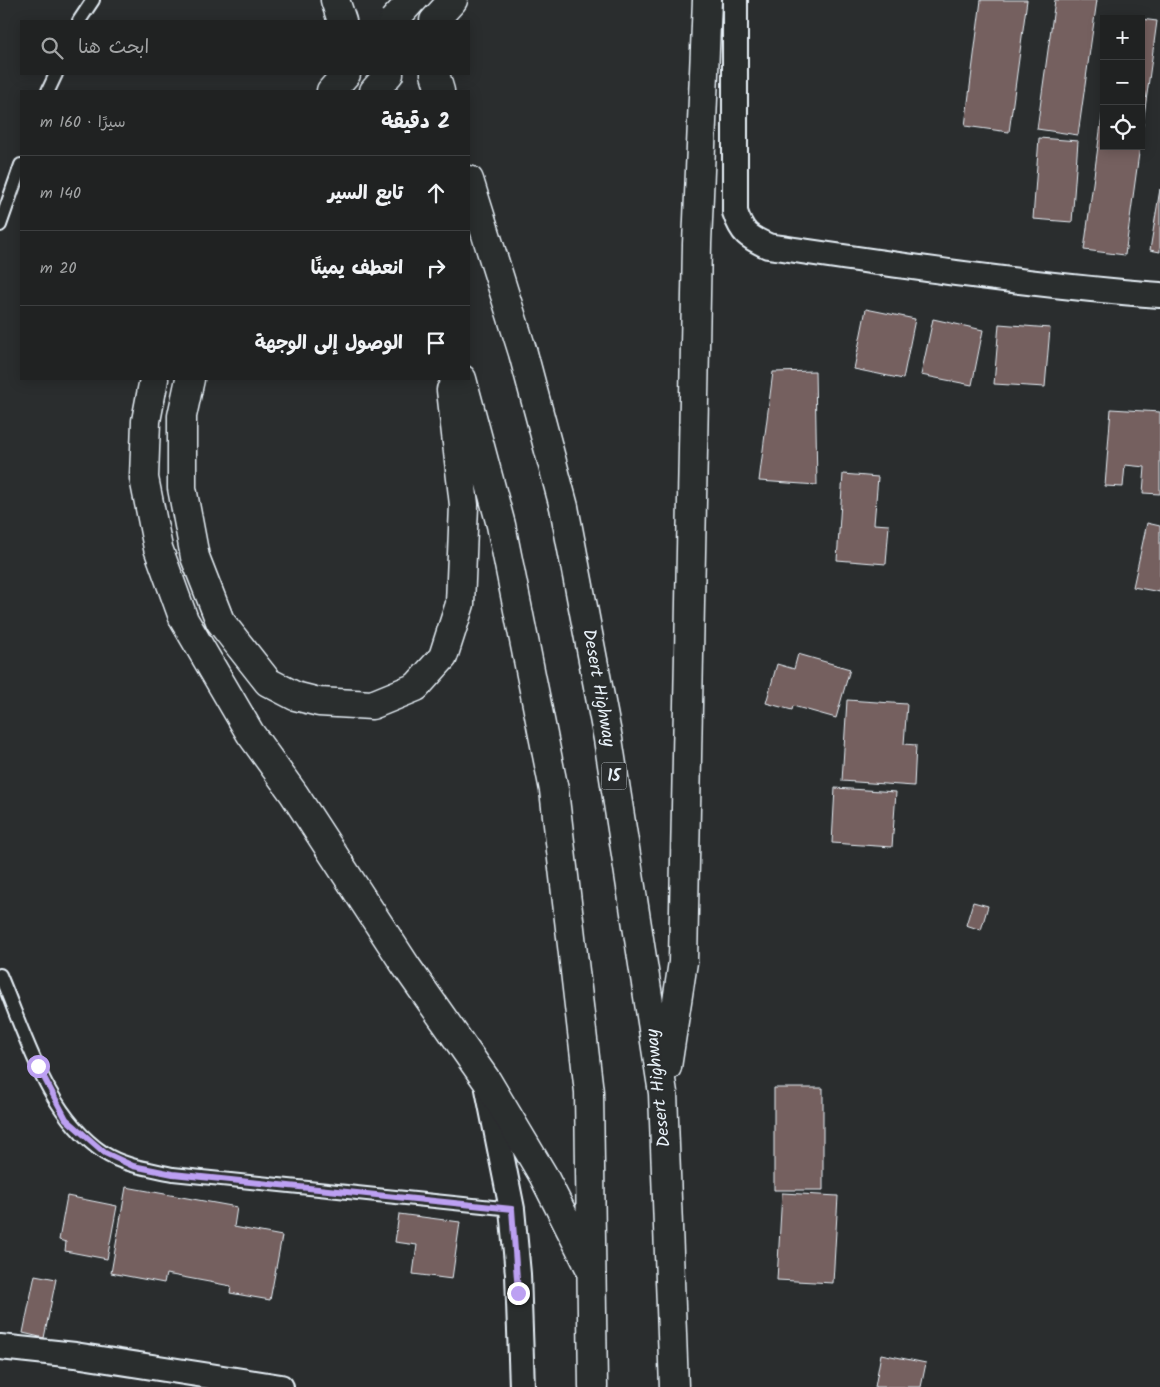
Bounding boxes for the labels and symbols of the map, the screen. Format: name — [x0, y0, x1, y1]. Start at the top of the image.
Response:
street label: Desert Highway — [573, 627, 623, 750]
road number: 15 — [602, 762, 626, 789]
street label: Desert Highway — [638, 1027, 680, 1149]
route start — [27, 1055, 50, 1078]
route end — [507, 1282, 530, 1305]

